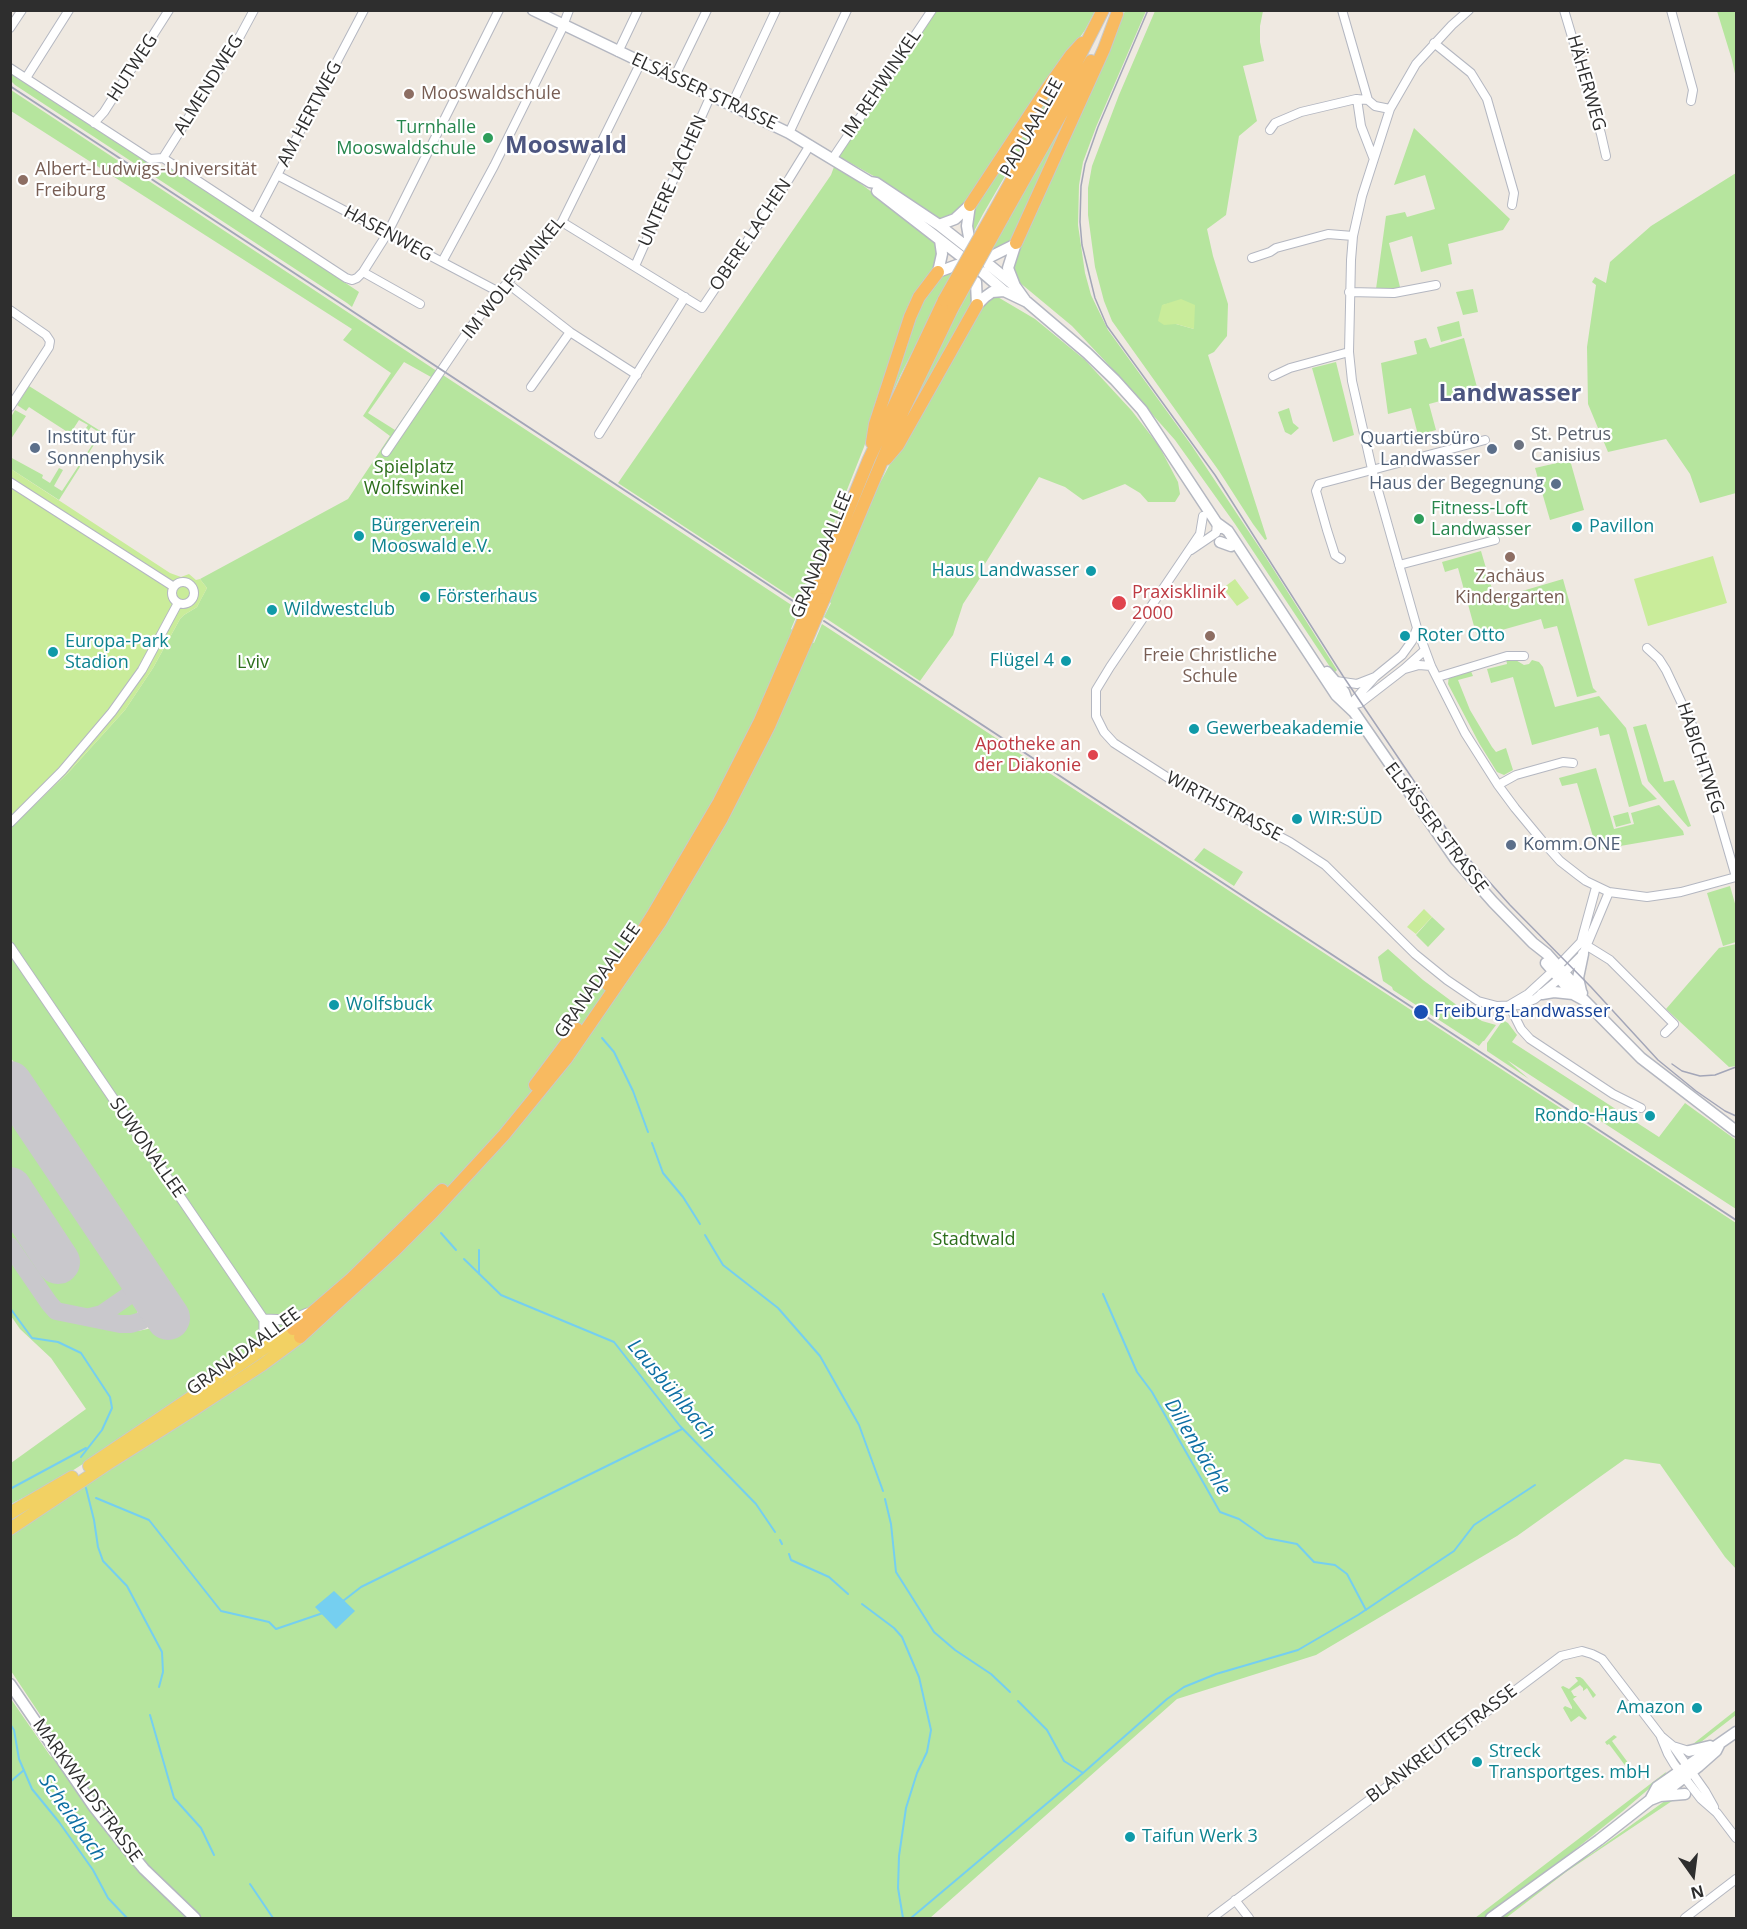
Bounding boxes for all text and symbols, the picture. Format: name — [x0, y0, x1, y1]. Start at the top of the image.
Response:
street label: IM REHWINKEL — [838, 26, 926, 142]
street label: HUTWEG — [103, 30, 163, 106]
street label: ALMENDWEG — [170, 31, 248, 139]
street label: HÄHERWEG — [1562, 33, 1610, 133]
street label: ELSÄSSER STRASSE — [628, 49, 780, 135]
street label: AM HERTWEG — [273, 58, 347, 170]
street label: PADUAALLEE — [996, 75, 1068, 181]
place label: Mooswaldschule — [421, 83, 561, 105]
marker: Mooswaldschule — [402, 87, 416, 101]
street label: UNTERE LACHEN — [634, 112, 712, 250]
place label: Turnhalle Mooswaldschule — [336, 117, 476, 160]
marker: Turnhalle Mooswaldschule — [481, 131, 495, 145]
district label: Mooswald — [505, 132, 627, 160]
place label: Albert-Ludwigs-Universität Freiburg — [35, 159, 257, 201]
marker: Albert-Ludwigs-Universität Freiburg — [16, 173, 30, 187]
street label: OBERE LACHEN — [706, 175, 796, 295]
street label: HASENWEG — [340, 202, 436, 266]
street label: IM WOLFSWINKEL — [458, 213, 570, 343]
district label: Landwasser — [1439, 380, 1581, 408]
place label: St. Petrus Canisius — [1531, 424, 1611, 466]
place label: Institut für Sonnenphysik — [47, 427, 165, 470]
place label: Quartiersbüro Landwasser — [1360, 428, 1480, 470]
marker: St. Petrus Canisius — [1512, 438, 1526, 452]
marker: Institut für Sonnenphysik — [28, 441, 42, 455]
marker: Quartiersbüro Landwasser — [1485, 442, 1499, 456]
park label: Spielplatz Wolfswinkel — [364, 457, 464, 500]
place label: Haus der Begegnung — [1369, 473, 1544, 495]
marker: Haus der Begegnung — [1549, 477, 1563, 491]
street label: GRANADAALLEE — [787, 488, 857, 622]
place label: Fitness-Loft Landwasser — [1431, 498, 1531, 540]
marker: Fitness-Loft Landwasser — [1412, 512, 1426, 526]
place label: Bürgerverein Mooswald e.V. — [371, 515, 492, 558]
place label: Pavillon — [1589, 516, 1654, 538]
marker: Pavillon — [1570, 520, 1584, 534]
marker: Bürgerverein Mooswald e.V. — [352, 529, 366, 543]
marker: Zachäus Kindergarten — [1503, 550, 1517, 564]
place label: Haus Landwasser — [931, 560, 1079, 582]
marker: Haus Landwasser — [1084, 564, 1098, 578]
place label: Zachäus Kindergarten — [1455, 566, 1565, 608]
place label: Praxisklinik 2000 — [1132, 582, 1226, 624]
place label: Försterhaus — [437, 586, 538, 608]
marker: Försterhaus — [418, 590, 432, 604]
marker: Praxisklinik 2000 — [1110, 594, 1128, 612]
place label: Wildwestclub — [284, 599, 395, 621]
marker: Wildwestclub — [265, 603, 279, 617]
place label: Roter Otto — [1417, 625, 1505, 647]
marker: Freie Christliche Schule — [1203, 629, 1217, 643]
marker: Roter Otto — [1398, 629, 1412, 643]
place label: Europa-Park Stadion — [65, 631, 169, 674]
marker: Europa-Park Stadion — [46, 645, 60, 659]
place label: Freie Christliche Schule — [1143, 645, 1277, 688]
place label: Flügel 4 — [990, 650, 1054, 672]
park label: Lviv — [237, 652, 269, 674]
marker: Flügel 4 — [1059, 654, 1073, 668]
street label: HABICHTWEG — [1672, 700, 1728, 816]
place label: Gewerbeakademie — [1206, 718, 1364, 740]
marker: Gewerbeakademie — [1187, 722, 1201, 736]
place label: Apotheke an der Diakonie — [974, 734, 1081, 777]
marker: Apotheke an der Diakonie — [1086, 748, 1100, 762]
street label: ELSÄSSER STRASSE — [1380, 758, 1492, 898]
street label: WIRTHSTRASSE — [1162, 767, 1286, 847]
place label: WIR:SÜD — [1309, 808, 1383, 830]
marker: WIR:SÜD — [1290, 812, 1304, 826]
place label: Komm.ONE — [1523, 834, 1620, 856]
marker: Komm.ONE — [1504, 838, 1518, 852]
street label: GRANADAALLEE — [550, 919, 646, 1043]
place label: Wolfsbuck — [346, 994, 433, 1016]
marker: Wolfsbuck — [327, 998, 341, 1012]
place label: Freiburg-Landwasser — [1434, 1001, 1610, 1023]
marker: Freiburg-Landwasser — [1412, 1003, 1430, 1021]
street label: SUWONALLEE — [105, 1094, 189, 1202]
place label: Rondo-Haus — [1534, 1105, 1638, 1127]
marker: Rondo-Haus — [1643, 1109, 1657, 1123]
park label: Stadtwald — [932, 1229, 1016, 1251]
street label: GRANADAALLEE — [183, 1304, 305, 1400]
water label: Lausbühlbach — [622, 1335, 720, 1445]
water label: Dillenbächle — [1159, 1394, 1235, 1500]
street label: BLANKREUTESTRASSE — [1362, 1680, 1522, 1808]
place label: Amazon — [1617, 1697, 1685, 1719]
marker: Amazon — [1690, 1701, 1704, 1715]
street label: MARKWALDSTRASSE — [28, 1715, 146, 1867]
place label: Streck Transportges. mbH — [1489, 1741, 1650, 1784]
marker: Streck Transportges. mbH — [1470, 1755, 1484, 1769]
water label: Scheidbach — [33, 1770, 111, 1866]
place label: Taifun Werk 3 — [1142, 1826, 1258, 1848]
marker: Taifun Werk 3 — [1123, 1830, 1137, 1844]
north arrow — [1663, 1845, 1723, 1905]
text: N — [1688, 1880, 1706, 1905]

